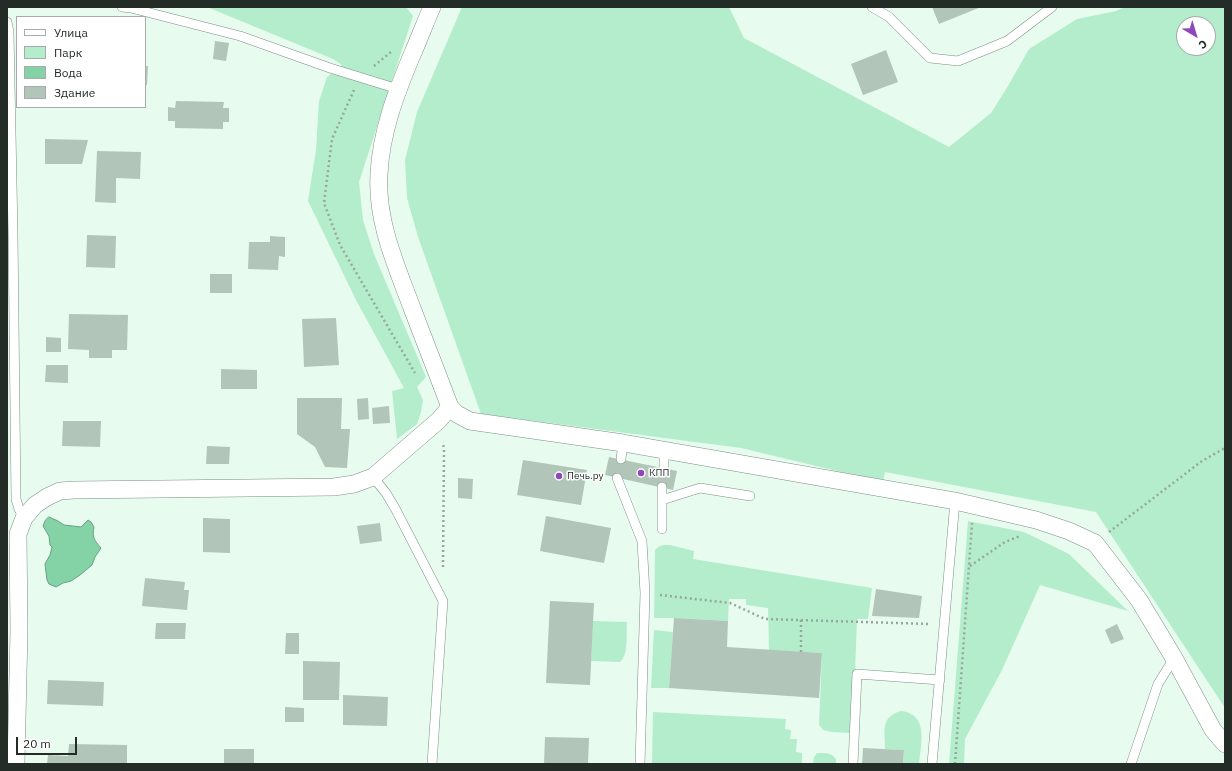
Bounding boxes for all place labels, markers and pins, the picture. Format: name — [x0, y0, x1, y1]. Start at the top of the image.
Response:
place label: КПП — [649, 467, 669, 479]
marker: КПП — [636, 468, 646, 478]
place label: Печь.ру — [567, 470, 603, 482]
marker: Печь.ру — [554, 471, 564, 481]

